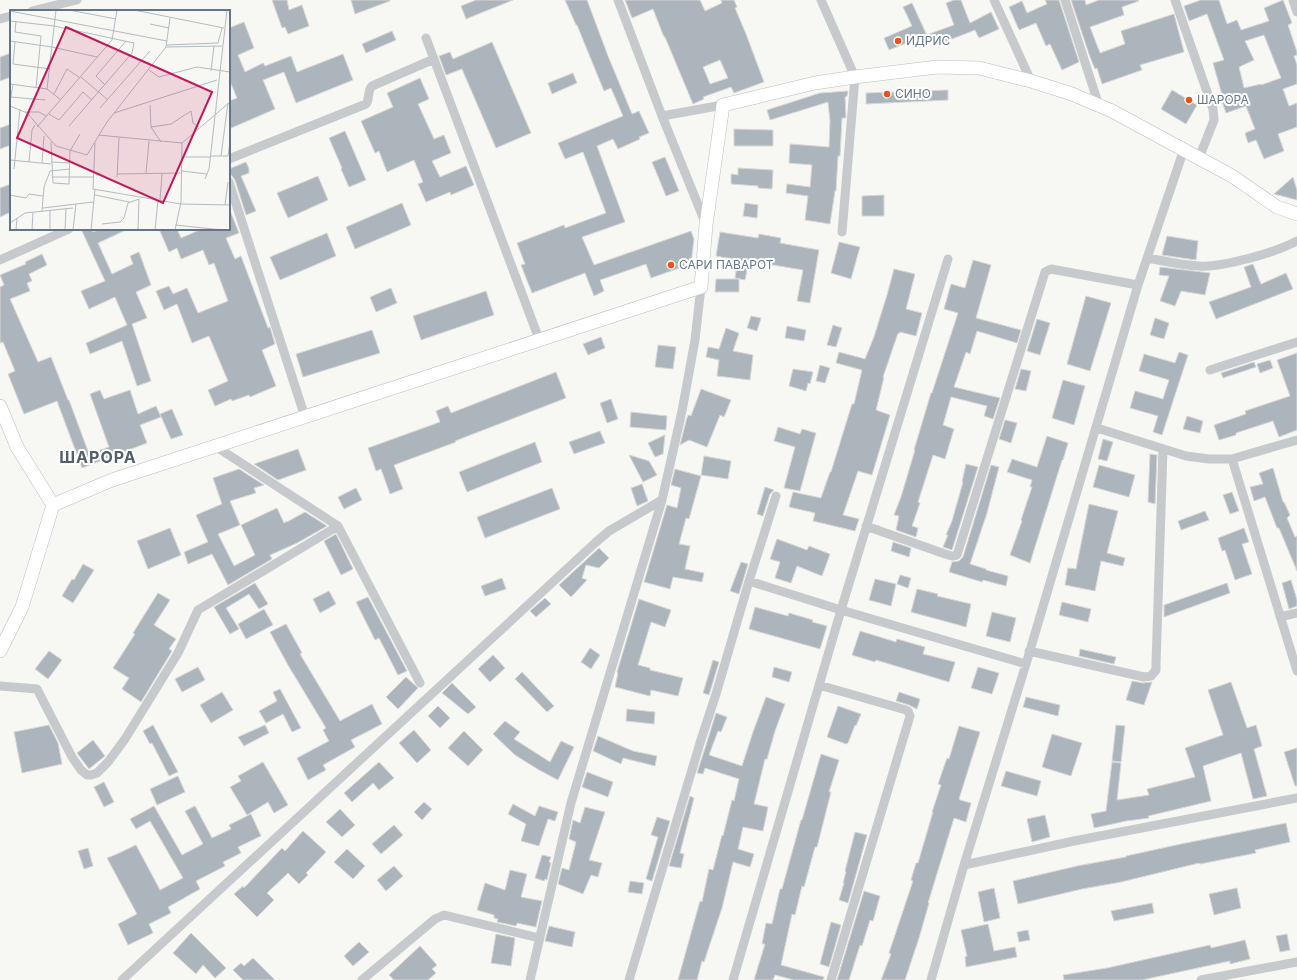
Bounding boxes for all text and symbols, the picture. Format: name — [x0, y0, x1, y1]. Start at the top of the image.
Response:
inset map — [10, 10, 230, 230]
place label: ИДРИС — [906, 33, 951, 48]
marker: ИДРИС — [893, 36, 903, 46]
place label: СИНО — [895, 86, 931, 101]
marker: СИНО — [882, 89, 892, 99]
place label: ШАРОРА — [1197, 92, 1249, 107]
marker: ШАРОРА — [1184, 95, 1194, 105]
place label: САРИ ПАВАРОТ — [679, 257, 774, 272]
marker: САРИ ПАВАРОТ — [666, 260, 676, 270]
district label: ШАРОРА — [59, 447, 137, 467]

